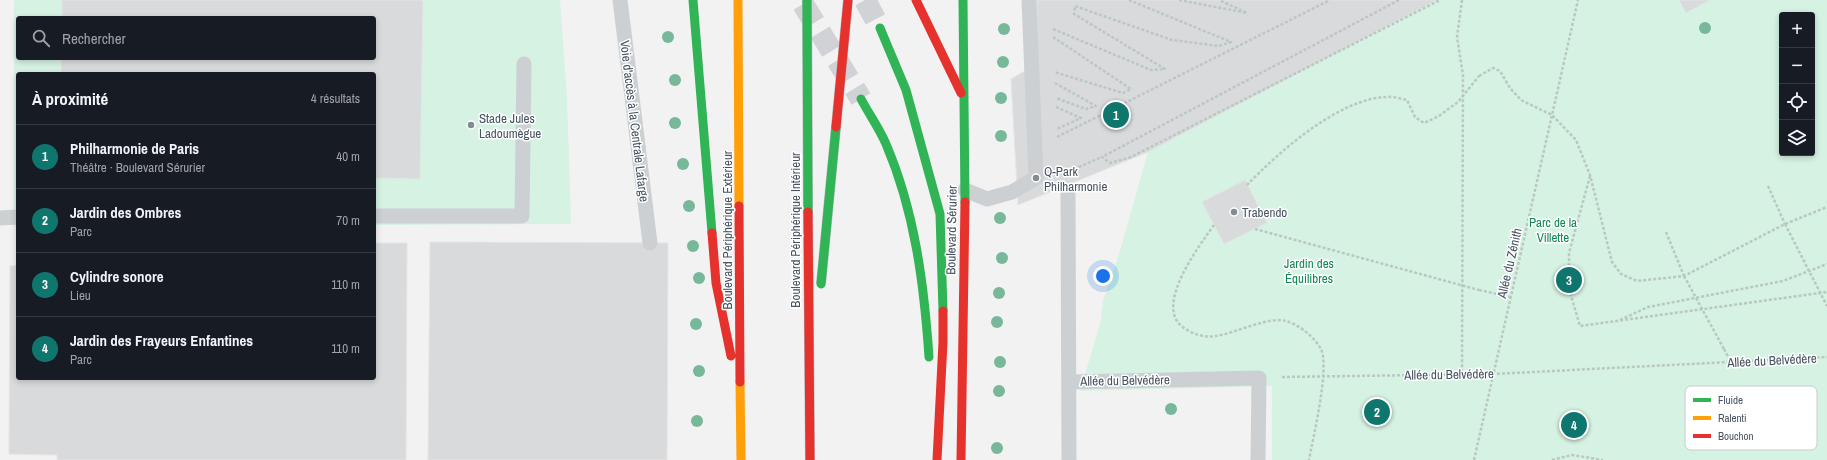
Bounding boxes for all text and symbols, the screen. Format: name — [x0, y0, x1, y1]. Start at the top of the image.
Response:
map controls — [1779, 12, 1815, 156]
button: + — [1779, 12, 1815, 48]
search box — [16, 16, 376, 60]
icon: search — [30, 27, 52, 49]
text: Rechercher — [62, 28, 126, 49]
street label: Voie d'accès à la Centrale Lafarge — [616, 39, 653, 203]
button: − — [1779, 48, 1815, 84]
button: locate — [1779, 84, 1815, 120]
text: À proximité — [32, 87, 108, 110]
text: 4 résultats — [311, 90, 360, 107]
pin: 1 — [1103, 100, 1129, 130]
place label: Stade Jules Ladoumègue — [479, 110, 541, 142]
marker: Stade Jules Ladoumègue — [466, 120, 476, 130]
button: layers — [1779, 120, 1815, 156]
text: Philharmonie de Paris — [70, 138, 199, 159]
text: 1 — [42, 148, 48, 165]
text: 40 m — [336, 148, 360, 165]
street label: Boulevard Périphérique Extérieur — [719, 150, 736, 309]
street label: Boulevard Périphérique Intérieur — [787, 152, 804, 308]
text: Théâtre · Boulevard Sérurier — [70, 159, 205, 176]
place label: Q-Park Philharmonie — [1044, 163, 1107, 195]
marker: Q-Park Philharmonie — [1031, 173, 1041, 183]
street label: Boulevard Sérurier — [942, 185, 961, 275]
text: Jardin des Ombres — [70, 202, 181, 223]
place label: Trabendo — [1242, 204, 1287, 221]
marker: Trabendo — [1229, 207, 1239, 217]
text: 2 — [42, 212, 48, 229]
text: 70 m — [336, 212, 360, 229]
park label: Parc de la Villette — [1529, 214, 1577, 246]
text: Parc — [70, 223, 92, 240]
street label: Allée du Zénith — [1493, 226, 1526, 301]
park label: Jardin des Équilibres — [1284, 255, 1334, 287]
pin: 3 — [1556, 265, 1582, 295]
text: Cylindre sonore — [70, 266, 164, 287]
your location — [1093, 266, 1113, 286]
text: 3 — [42, 276, 48, 293]
text: 110 m — [331, 276, 360, 293]
text: Lieu — [70, 287, 91, 304]
text: Jardin des Frayeurs Enfantines — [70, 330, 253, 351]
text: 4 — [42, 340, 48, 357]
text: 110 m — [331, 340, 360, 357]
street label: Allée du Belvédère — [1726, 350, 1817, 371]
text: Parc — [70, 351, 92, 368]
street label: Allée du Belvédère — [1403, 365, 1494, 384]
street label: Allée du Belvédère — [1079, 371, 1170, 390]
legend — [1685, 386, 1817, 450]
text: Fluide — [1718, 393, 1743, 407]
pin: 2 — [1364, 397, 1390, 427]
pin: 4 — [1561, 410, 1587, 440]
text: Ralenti — [1718, 411, 1747, 425]
text: Bouchon — [1718, 429, 1754, 443]

